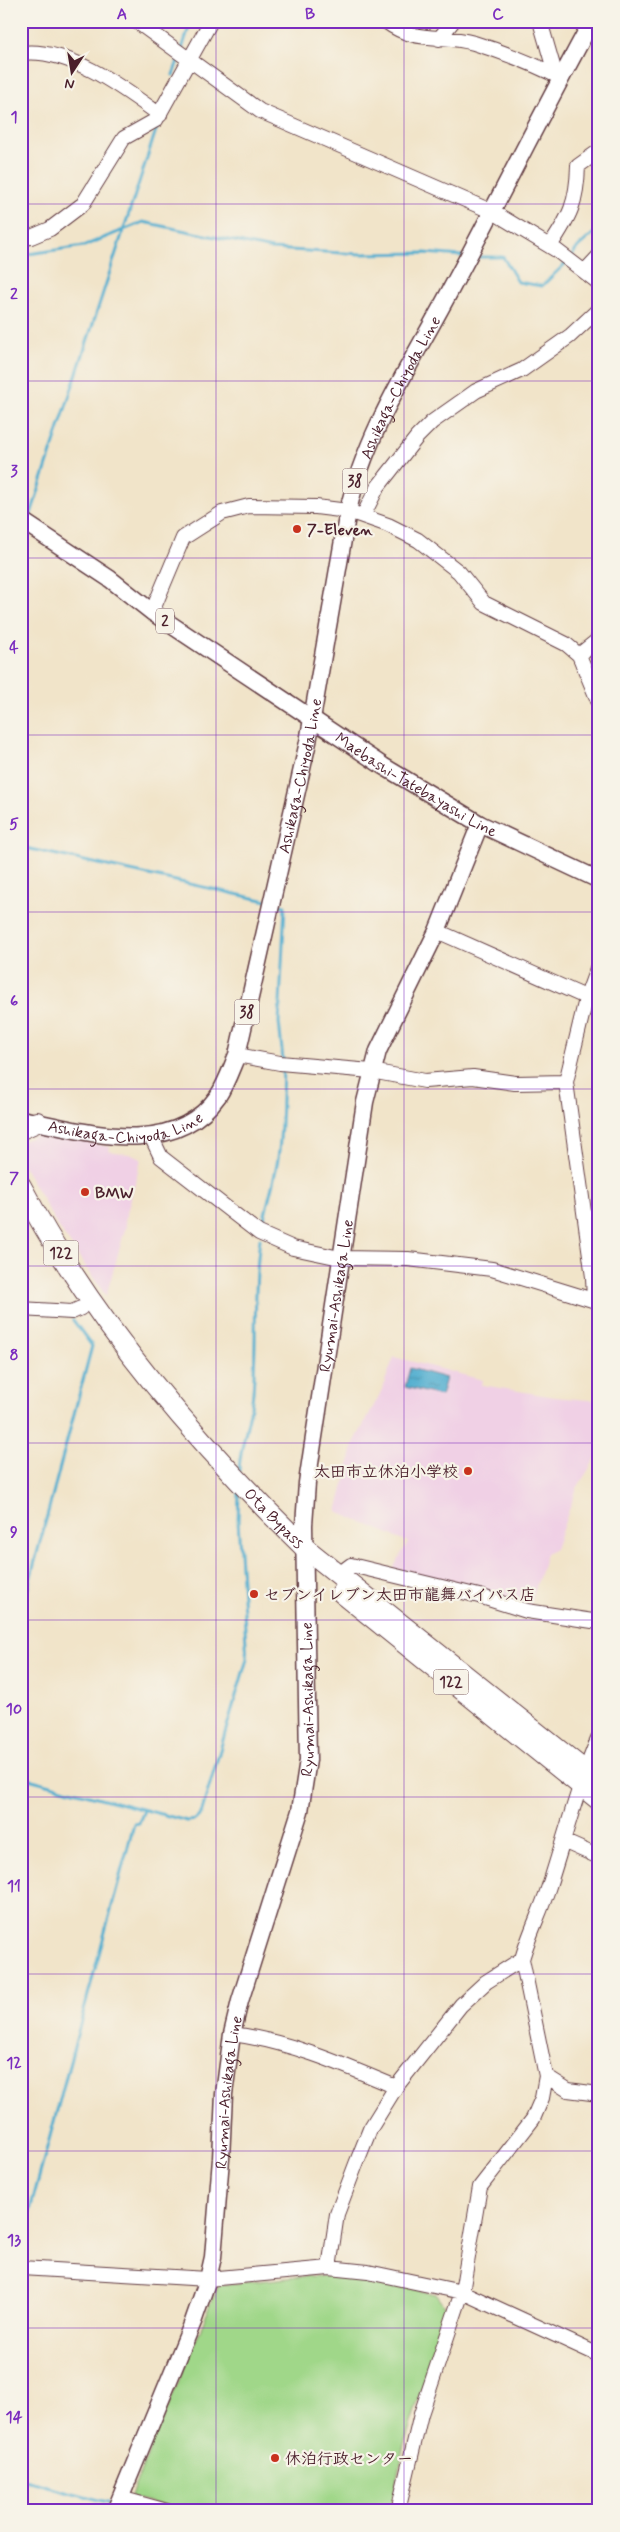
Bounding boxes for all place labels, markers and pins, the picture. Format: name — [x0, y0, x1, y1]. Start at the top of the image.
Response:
place label: 7-Eleven — [307, 520, 373, 541]
marker: 7-Eleven — [291, 523, 303, 535]
place label: BMW — [95, 1183, 134, 1204]
marker: BMW — [79, 1186, 91, 1198]
place label: 太田市立休泊小学校 — [314, 1462, 458, 1483]
marker: 太田市立休泊小学校 — [462, 1465, 474, 1477]
place label: セブンイレブン太田市龍舞バイパス店 — [264, 1585, 536, 1606]
marker: セブンイレブン太田市龍舞バイパス店 — [248, 1588, 260, 1600]
place label: 休泊行政センター — [285, 2449, 413, 2470]
marker: 休泊行政センター — [269, 2452, 281, 2464]

